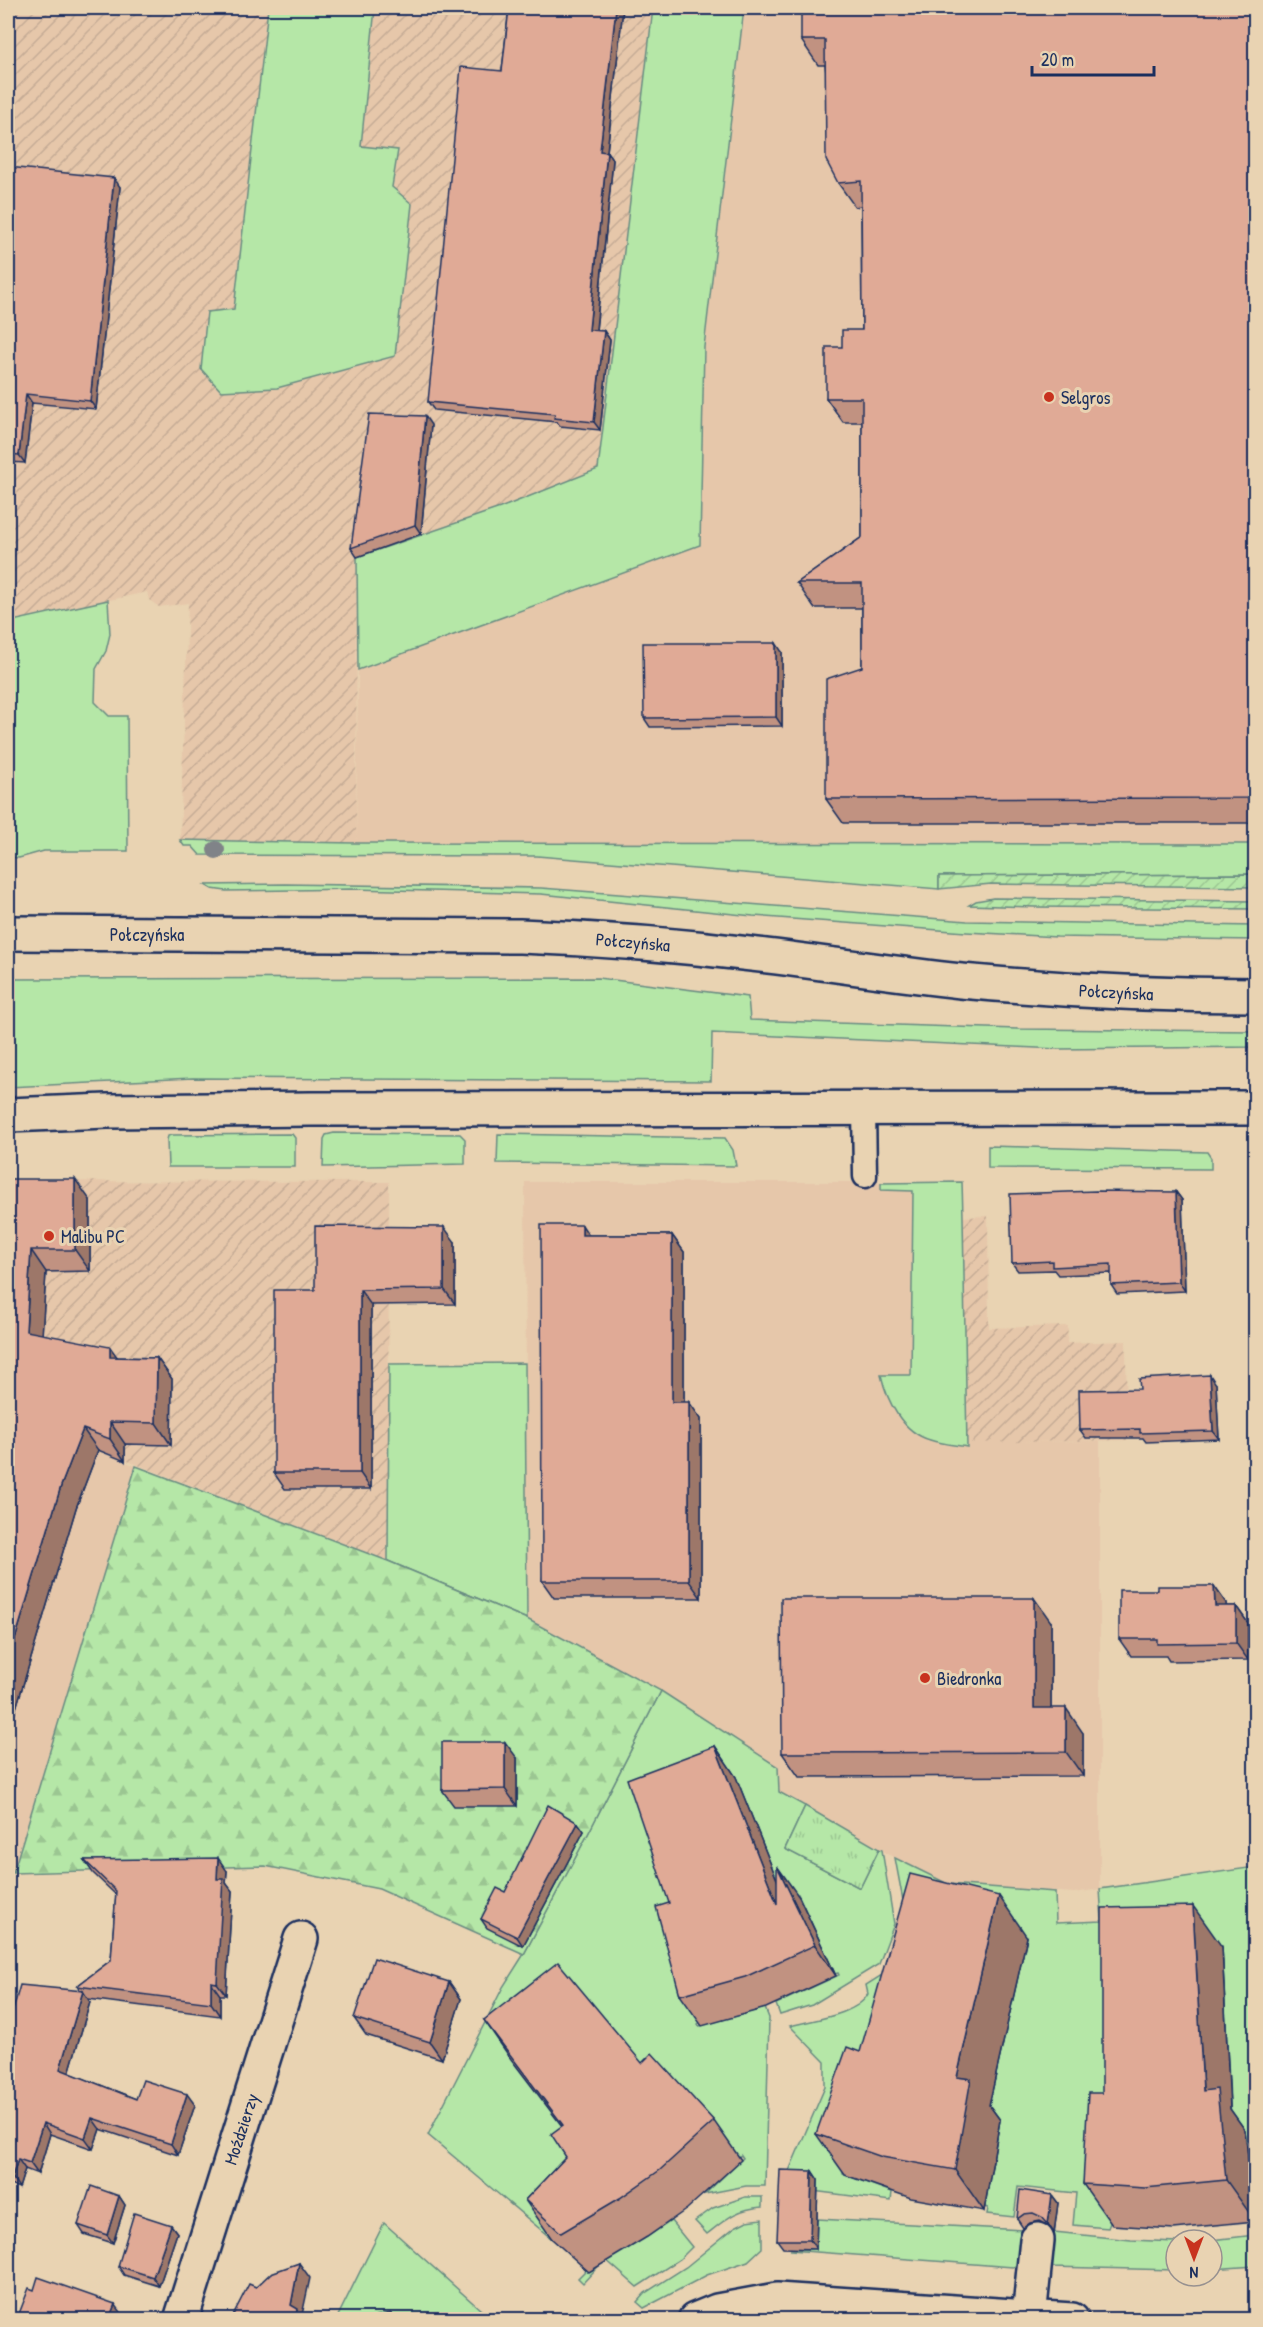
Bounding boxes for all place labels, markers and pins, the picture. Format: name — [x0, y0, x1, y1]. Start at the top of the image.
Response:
place label: Selgros — [1061, 385, 1110, 410]
marker: Selgros — [1042, 390, 1056, 404]
place label: Malibu PC — [61, 1224, 125, 1249]
marker: Malibu PC — [42, 1229, 56, 1243]
place label: Biedronka — [937, 1666, 1001, 1691]
marker: Biedronka — [918, 1671, 932, 1685]

